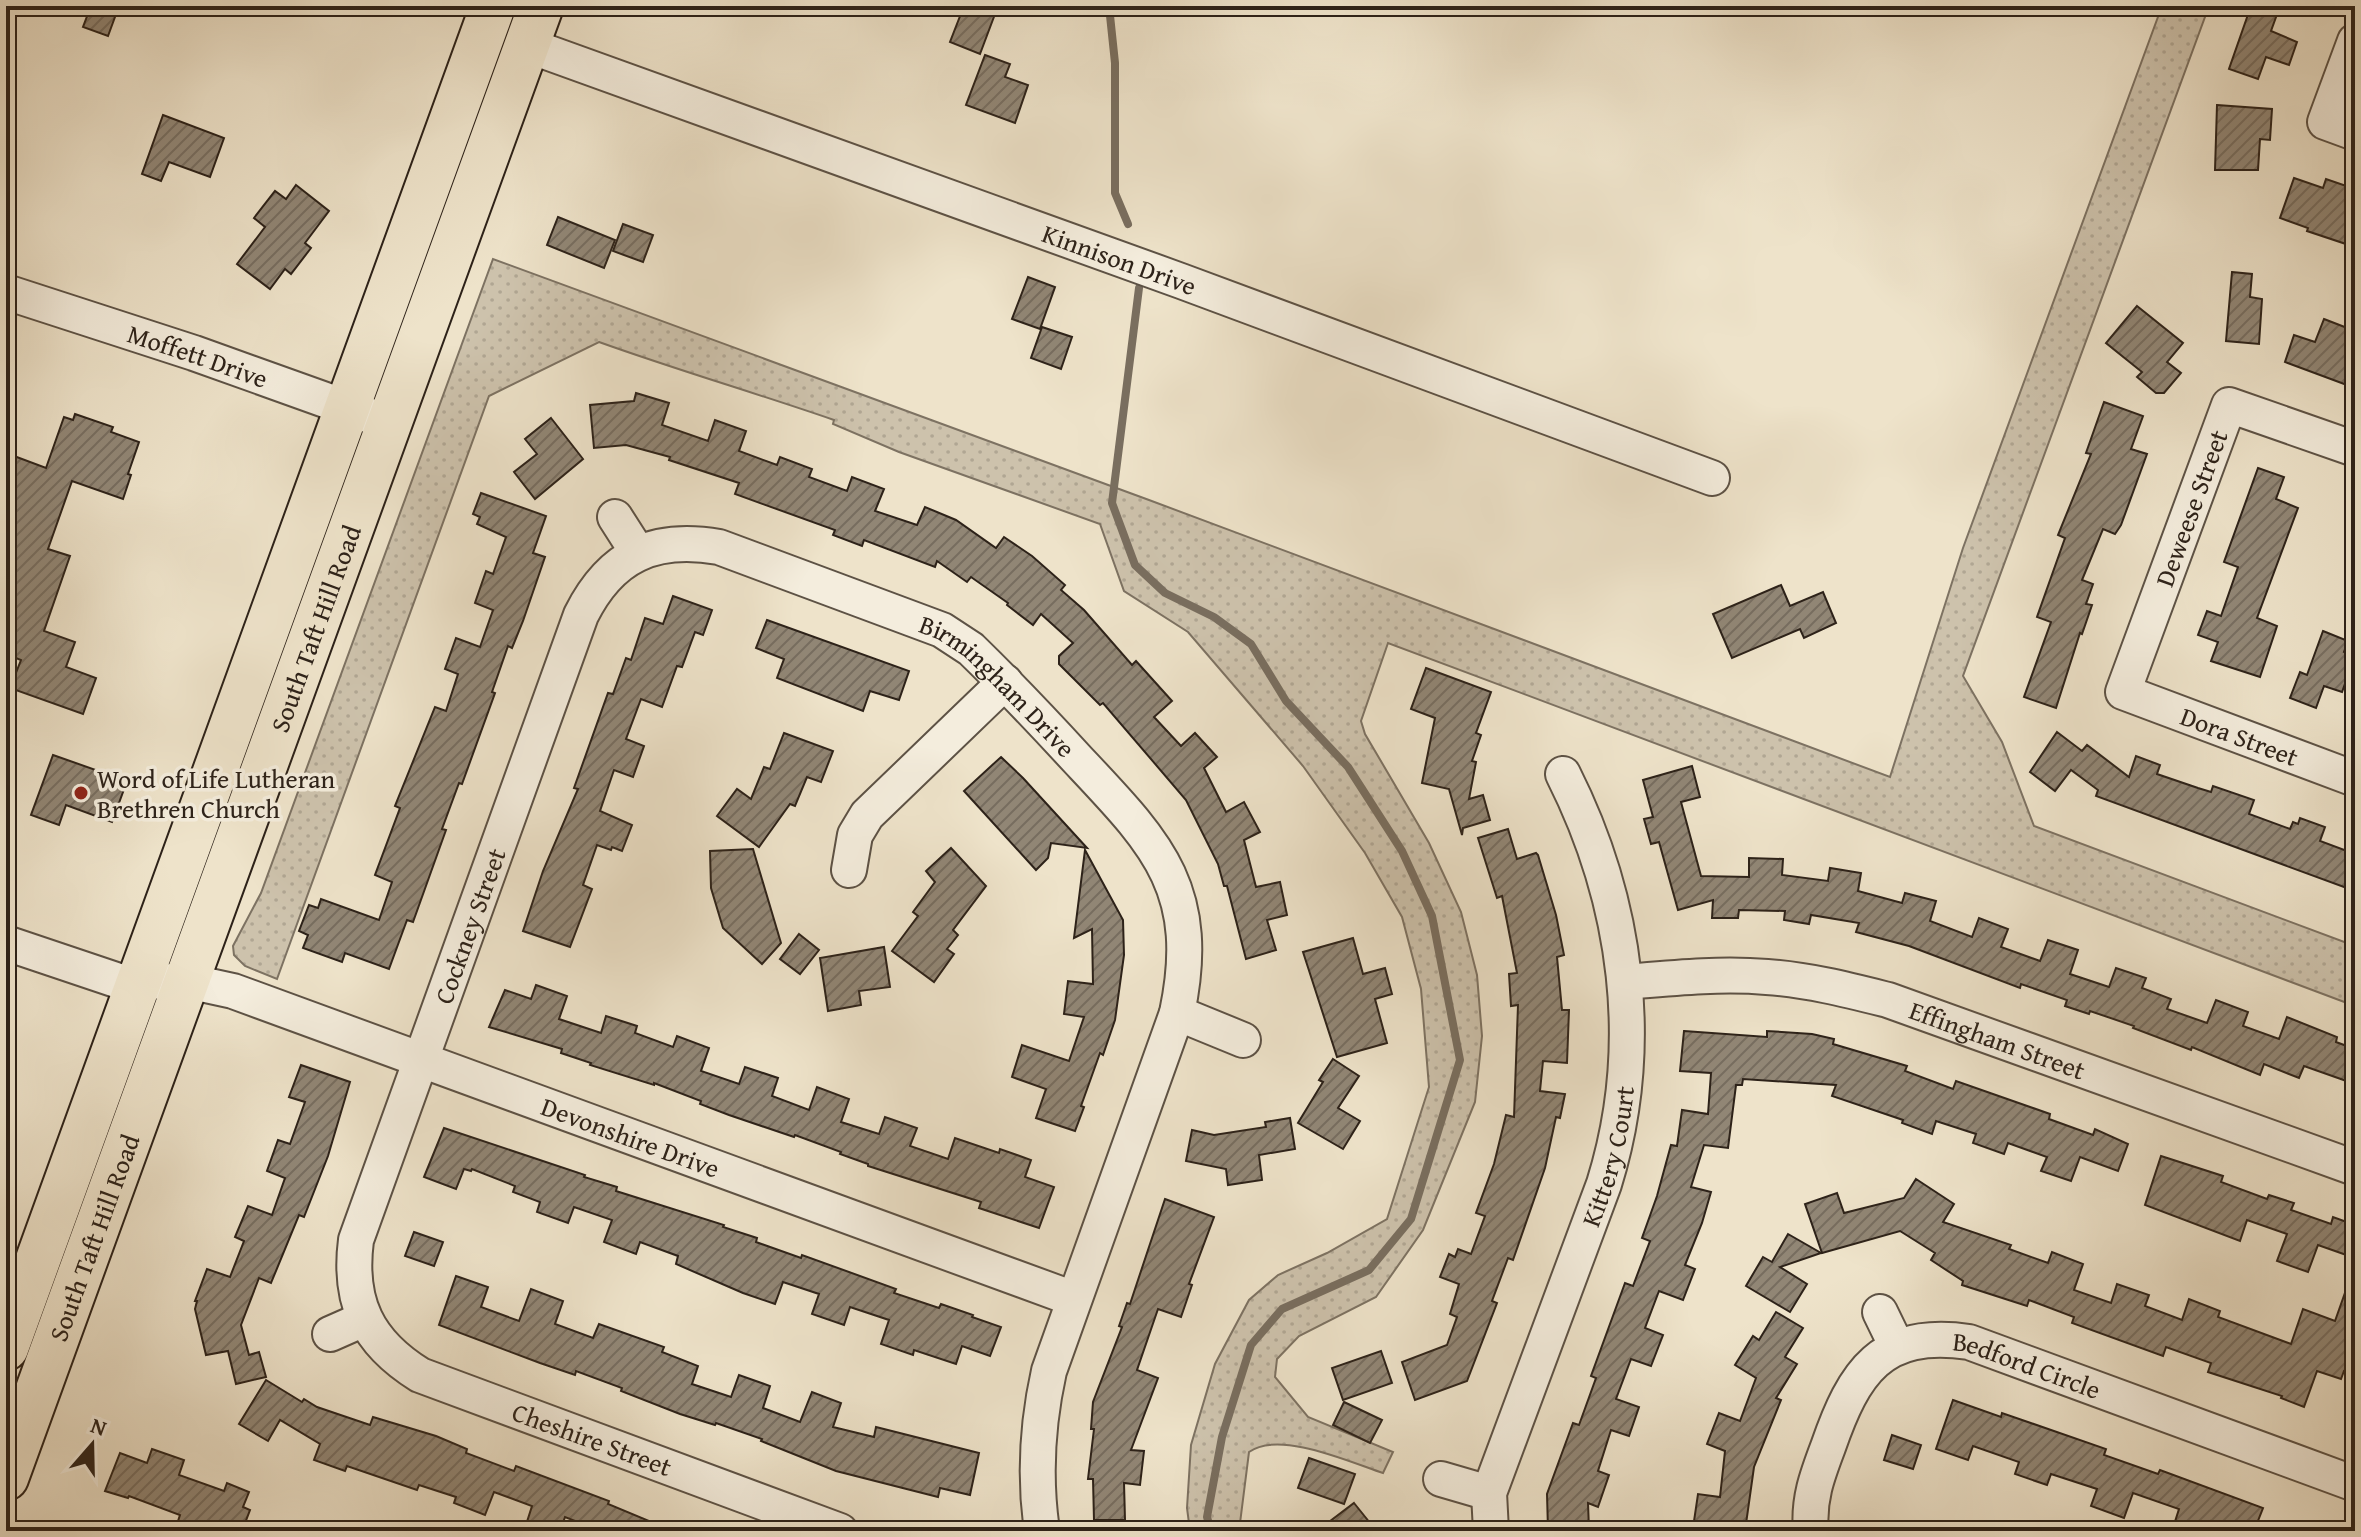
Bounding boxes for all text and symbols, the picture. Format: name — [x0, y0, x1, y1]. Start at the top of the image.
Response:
street label: Kinnison Drive — [1037, 213, 1202, 305]
street label: Moffett Drive — [123, 313, 273, 397]
street label: Deweese Street — [2145, 424, 2237, 592]
street label: South Taft Hill Road — [259, 519, 370, 738]
street label: Birmingham Drive — [914, 604, 1085, 766]
street label: Dora Street — [2175, 696, 2304, 776]
place label: Word of Life Lutheran Brethren Church — [97, 759, 335, 828]
marker: Word of Life Lutheran Brethren Church — [72, 784, 90, 802]
street label: Cockney Street — [423, 842, 515, 1009]
street label: Effingham Street — [1904, 990, 2091, 1089]
street label: Kittery Court — [1570, 1084, 1644, 1232]
street label: Devonshire Drive — [536, 1086, 725, 1187]
street label: South Taft Hill Road — [38, 1128, 149, 1347]
street label: Bedford Circle — [1951, 1321, 2106, 1408]
street label: Cheshire Street — [507, 1392, 677, 1486]
north arrow — [52, 1405, 132, 1485]
text: N — [86, 1409, 111, 1444]

